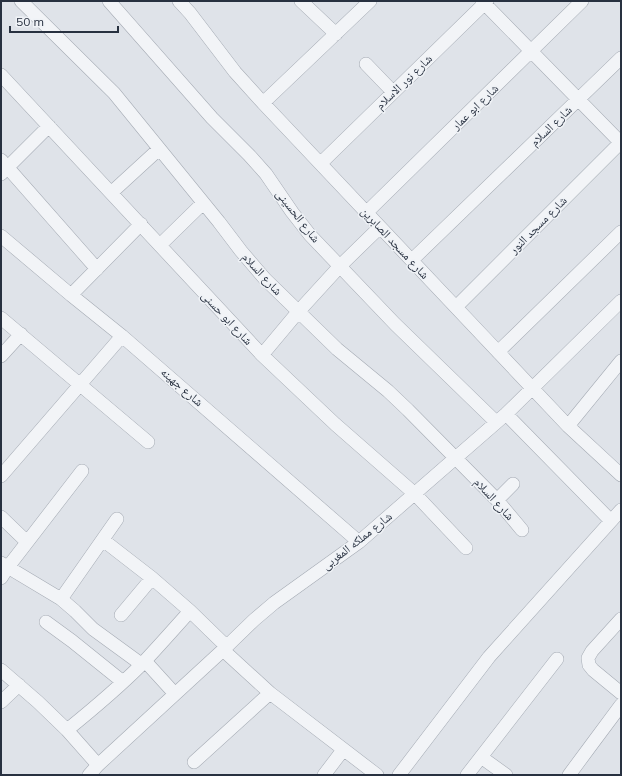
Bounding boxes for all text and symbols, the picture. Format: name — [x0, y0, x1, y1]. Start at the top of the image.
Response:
scale bar — [10, 8, 118, 34]
text: 50 m — [16, 14, 44, 29]
street label: شارع نور الاسلام — [372, 51, 436, 113]
street label: شارع ابو عمار — [447, 81, 502, 134]
street label: شارع السلام — [527, 102, 576, 150]
street label: شارع الحسينى — [272, 186, 324, 246]
street label: شارع مسجد النور — [505, 193, 570, 258]
street label: شارع مسجد الصابرين — [357, 203, 433, 283]
street label: شارع السلام — [238, 249, 286, 299]
street label: شارع ابو حسنى — [198, 288, 256, 348]
street label: شارع جهينه — [157, 364, 207, 410]
street label: شارع السلام — [470, 474, 518, 524]
street label: شارع مملكه المغربى — [319, 508, 396, 573]

